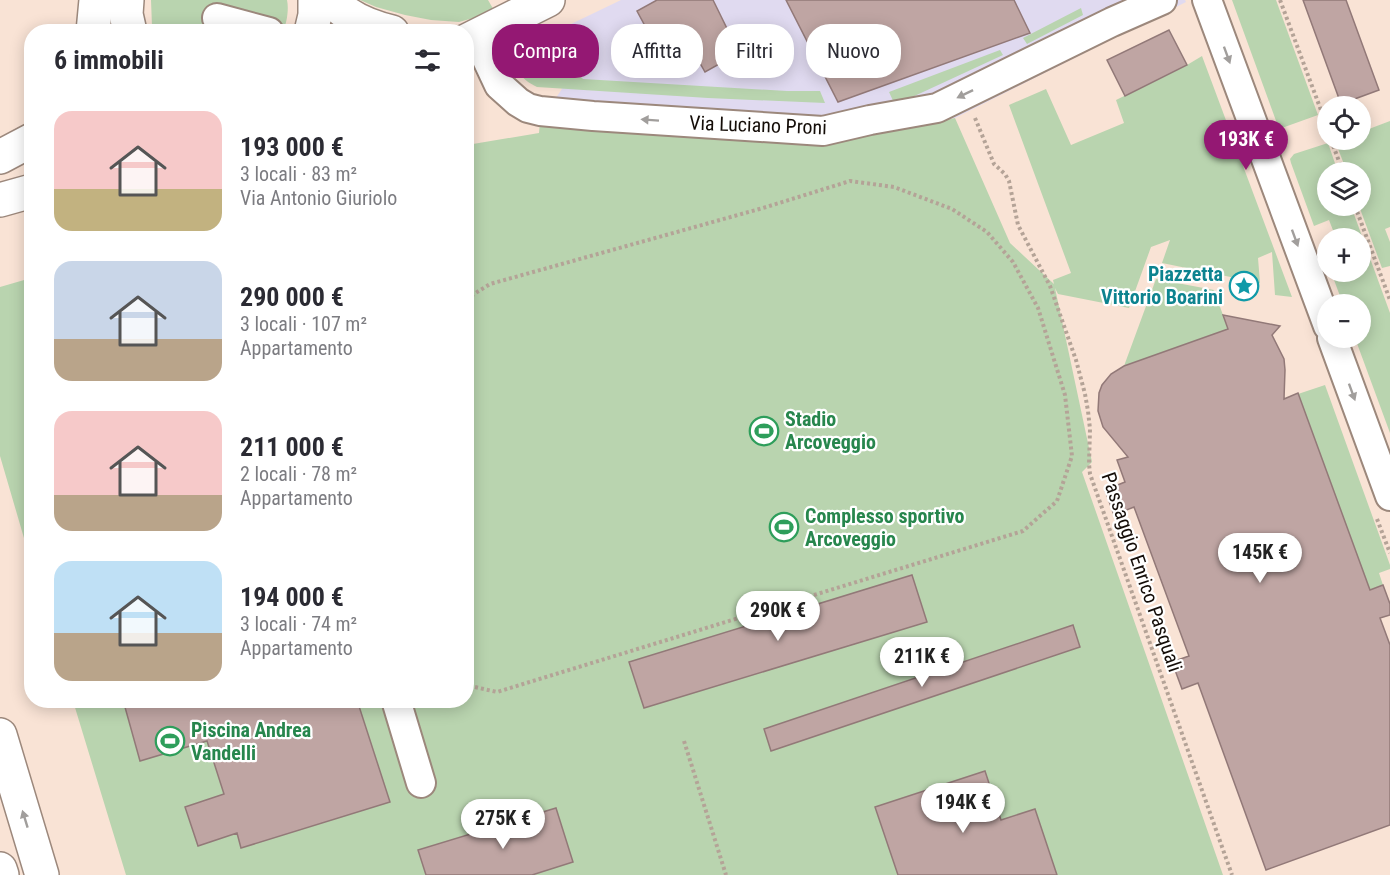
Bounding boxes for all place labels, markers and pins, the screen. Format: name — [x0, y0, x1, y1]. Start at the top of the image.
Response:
pin: 193K € — [1197, 120, 1295, 171]
place label: Piazzetta Vittorio Boarini — [1101, 262, 1223, 309]
place icon: Piazzetta Vittorio Boarini — [1228, 270, 1260, 302]
place label: Stadio Arcoveggio — [785, 407, 876, 454]
sports icon: Stadio Arcoveggio — [748, 415, 780, 447]
place label: Complesso sportivo Arcoveggio — [805, 504, 964, 551]
sports icon: Complesso sportivo Arcoveggio — [768, 511, 800, 543]
pin: 145K € — [1211, 533, 1309, 584]
pin: 290K € — [729, 591, 827, 642]
pin: 211K € — [873, 637, 971, 688]
place label: Piscina Andrea Vandelli — [191, 718, 311, 765]
sports icon: Piscina Andrea Vandelli — [154, 725, 186, 757]
pin: 194K € — [914, 783, 1012, 834]
pin: 275K € — [454, 799, 552, 850]

